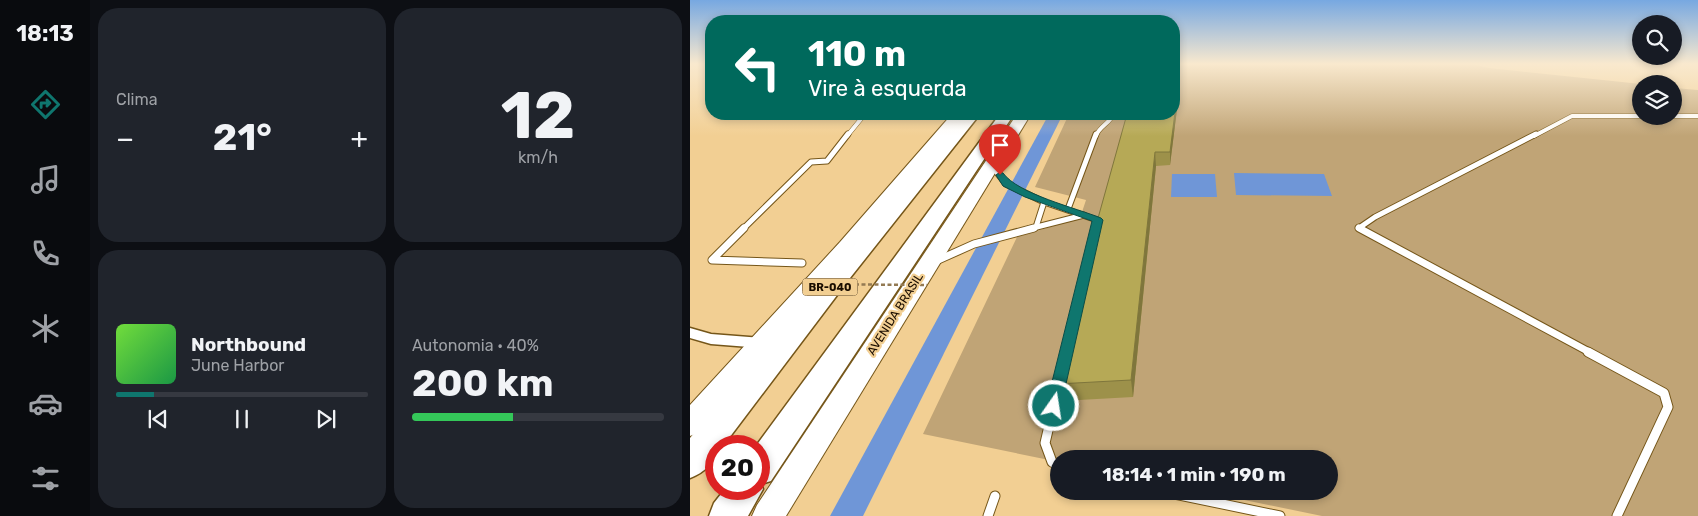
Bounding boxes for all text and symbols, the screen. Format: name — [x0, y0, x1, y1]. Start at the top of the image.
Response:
map controls — [1632, 15, 1682, 125]
button: search — [1632, 15, 1682, 65]
text: 18:13 — [16, 20, 74, 47]
text: 110 m — [808, 33, 906, 75]
icon: left — [725, 35, 790, 100]
text: Vire à esquerda — [808, 75, 967, 102]
button: layers — [1632, 75, 1682, 125]
text: 12 — [501, 77, 575, 154]
icon: directions — [28, 87, 63, 122]
text: Clima — [116, 90, 157, 109]
text: 21° — [213, 114, 272, 160]
text: − — [116, 122, 134, 155]
text: + — [351, 122, 368, 155]
pin — [979, 124, 1021, 175]
icon: arrive — [986, 131, 1014, 159]
text: km/h — [518, 148, 558, 167]
icon: music — [28, 162, 63, 197]
icon: phone — [28, 236, 63, 271]
street label: AVENIDA BRASIL — [864, 270, 926, 358]
road number: BR-040 — [802, 278, 858, 296]
icon: climate — [28, 311, 63, 346]
text: Northbound — [191, 333, 306, 356]
text: Autonomia · 40% — [412, 336, 539, 355]
text: June Harbor — [191, 356, 284, 375]
text: 200 km — [412, 360, 554, 406]
position arrow — [1027, 379, 1079, 431]
icon: car — [28, 386, 63, 421]
icon: previous — [144, 405, 172, 433]
icon: pause — [228, 405, 256, 433]
icon: next — [312, 405, 340, 433]
speed limit sign: 20 — [705, 435, 770, 500]
icon: filters — [28, 461, 63, 496]
text: 18:14 · 1 min · 190 m — [1102, 463, 1286, 486]

